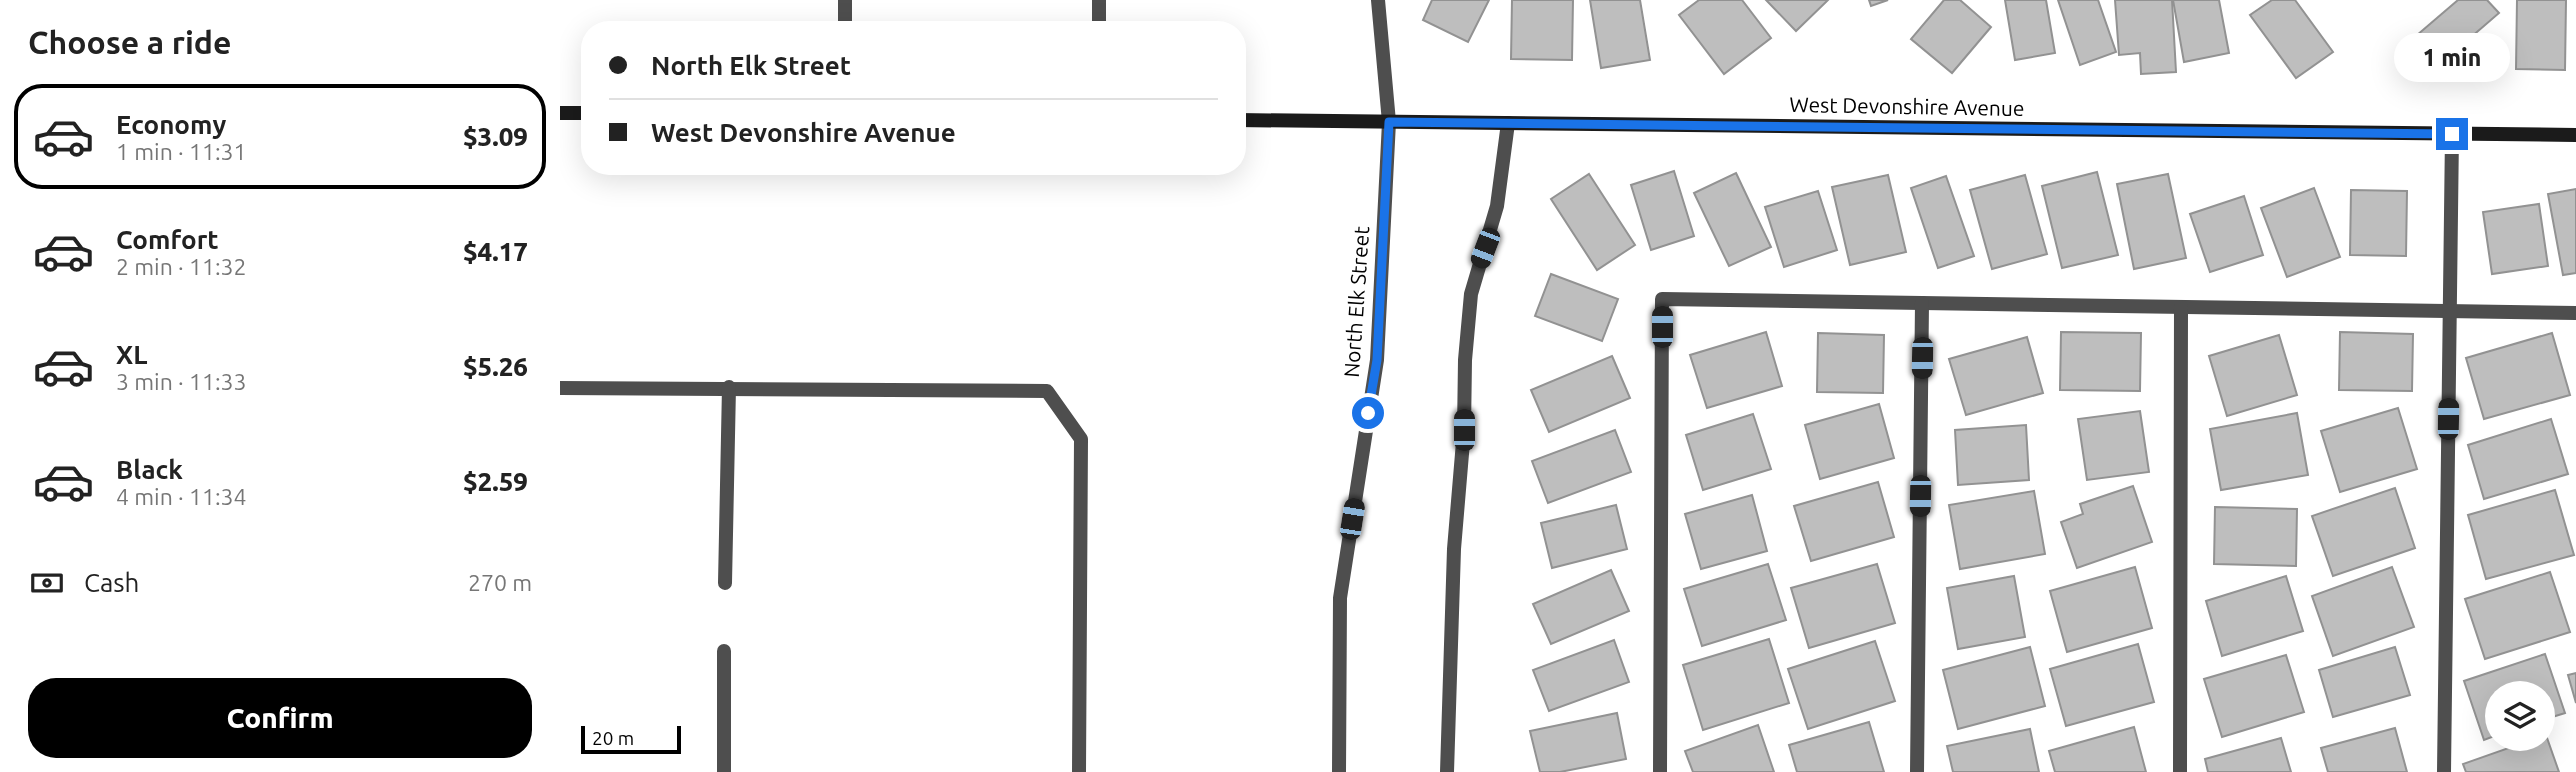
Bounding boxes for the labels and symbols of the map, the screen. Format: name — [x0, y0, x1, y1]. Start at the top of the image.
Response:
callout: 1 min — [2394, 32, 2510, 82]
street label: West Devonshire Avenue — [1789, 92, 2025, 120]
route end — [2436, 118, 2468, 150]
street label: North Elk Street — [1339, 225, 1373, 378]
car — [1468, 225, 1503, 271]
car — [1652, 306, 1673, 348]
car — [1912, 337, 1933, 379]
route start — [1352, 397, 1384, 429]
car — [2438, 398, 2459, 440]
car — [1454, 409, 1475, 451]
car — [1910, 475, 1931, 517]
car — [1339, 497, 1366, 541]
scale bar — [581, 723, 681, 755]

